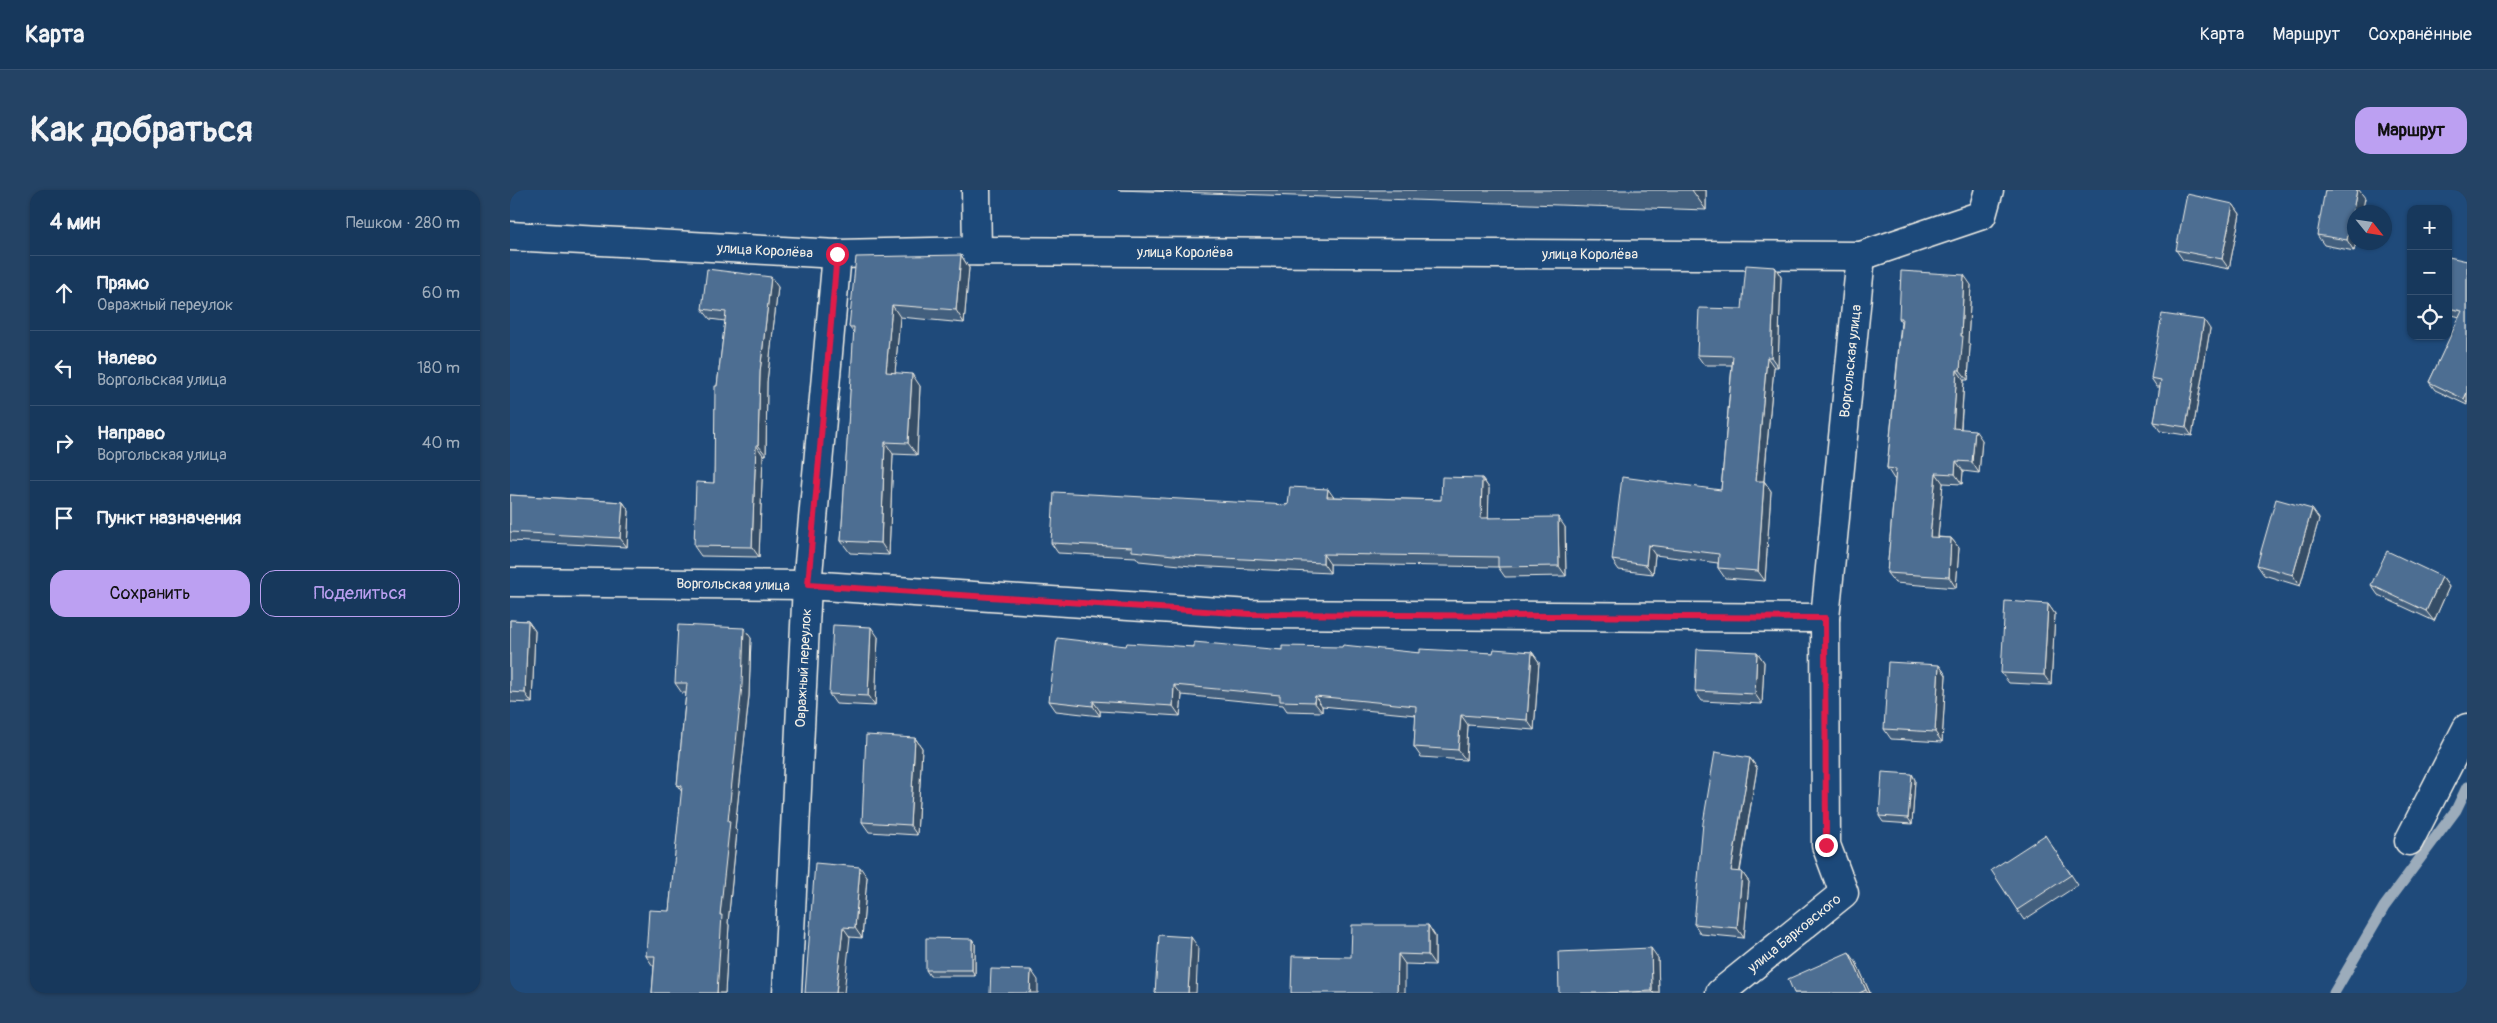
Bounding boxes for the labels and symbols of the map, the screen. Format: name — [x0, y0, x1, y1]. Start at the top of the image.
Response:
north arrow — [2347, 205, 2392, 250]
street label: улица Королёва — [716, 239, 813, 261]
route start — [826, 243, 849, 266]
street label: улица Королёва — [1136, 244, 1233, 261]
street label: улица Королёва — [1541, 246, 1638, 263]
street label: Воргольская улица — [1836, 304, 1865, 418]
street label: Воргольская улица — [676, 575, 790, 594]
street label: Овражный переулок — [792, 608, 815, 728]
route end — [1815, 834, 1838, 857]
street label: улица Барковского — [1743, 890, 1845, 977]

